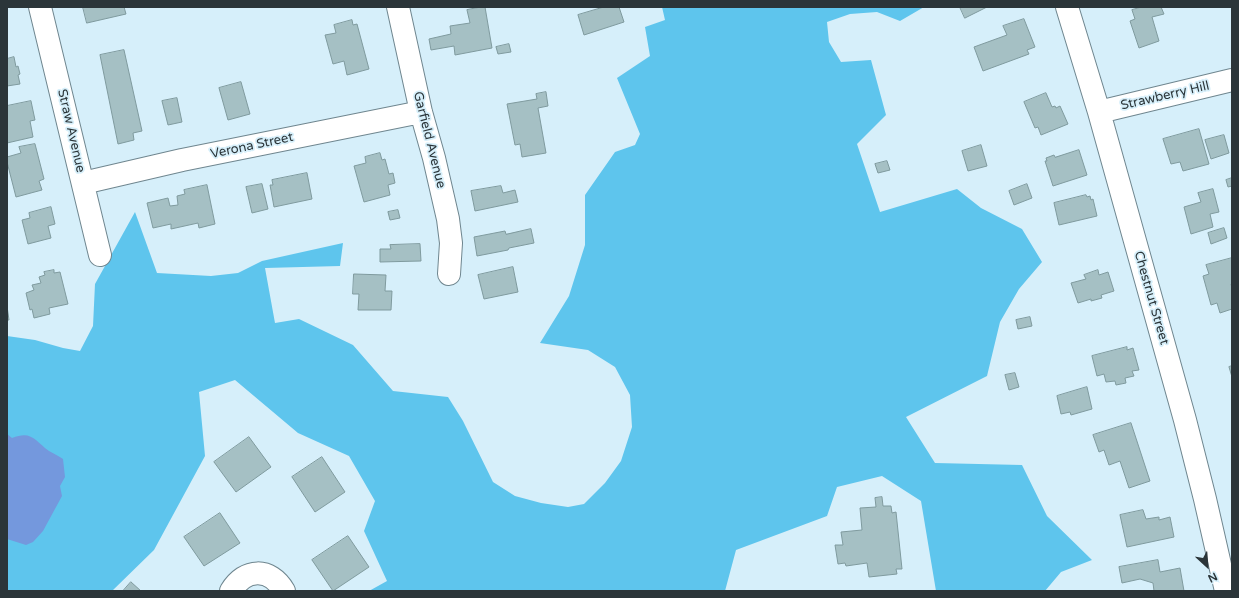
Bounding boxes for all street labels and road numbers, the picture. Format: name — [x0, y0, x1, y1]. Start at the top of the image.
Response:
street label: Strawberry Hill — [1119, 78, 1211, 114]
street label: Straw Avenue — [54, 88, 88, 174]
street label: Garfield Avenue — [409, 90, 449, 190]
street label: Verona Street — [209, 130, 295, 162]
street label: Chestnut Street — [1130, 249, 1172, 347]

